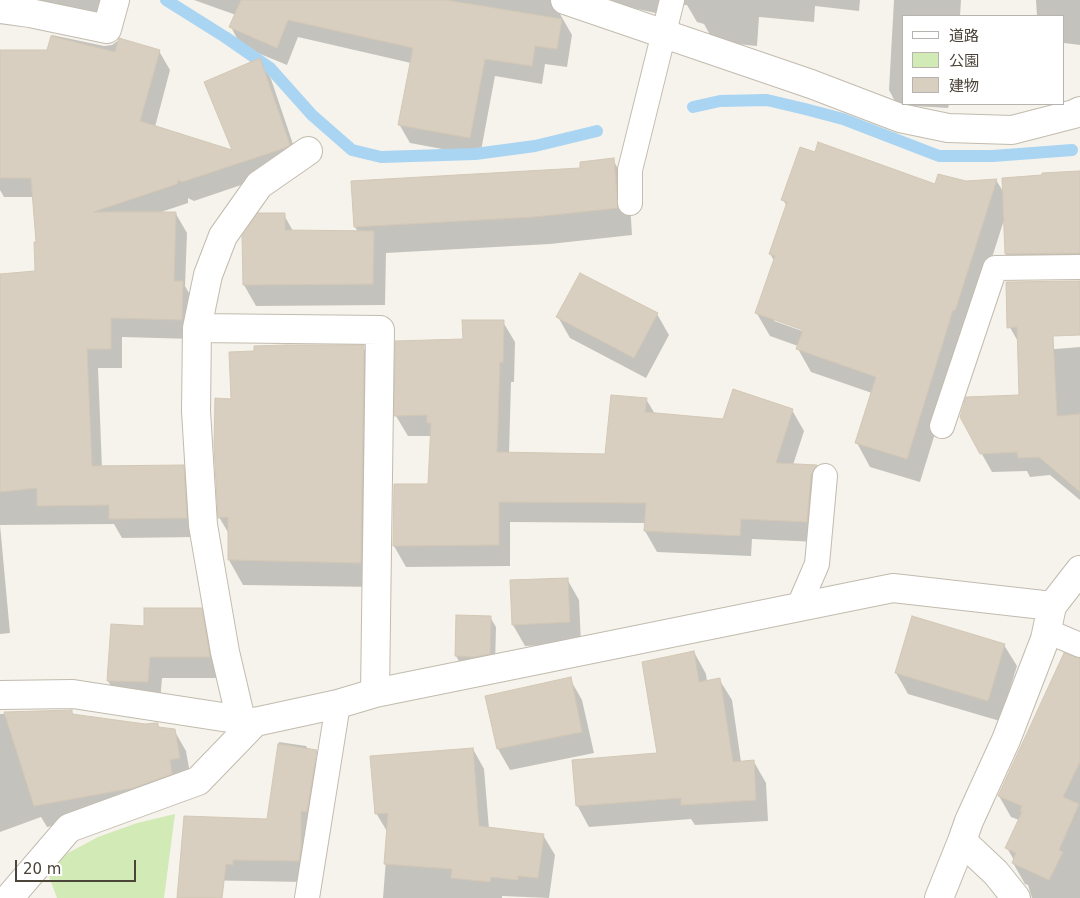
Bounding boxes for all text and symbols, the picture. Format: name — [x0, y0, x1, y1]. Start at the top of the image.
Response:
legend — [902, 15, 1065, 105]
text: 道路 — [949, 27, 979, 45]
text: 公園 — [949, 52, 979, 70]
text: 建物 — [949, 77, 979, 95]
scale bar — [18, 850, 139, 882]
text: 20 m — [23, 860, 61, 878]

